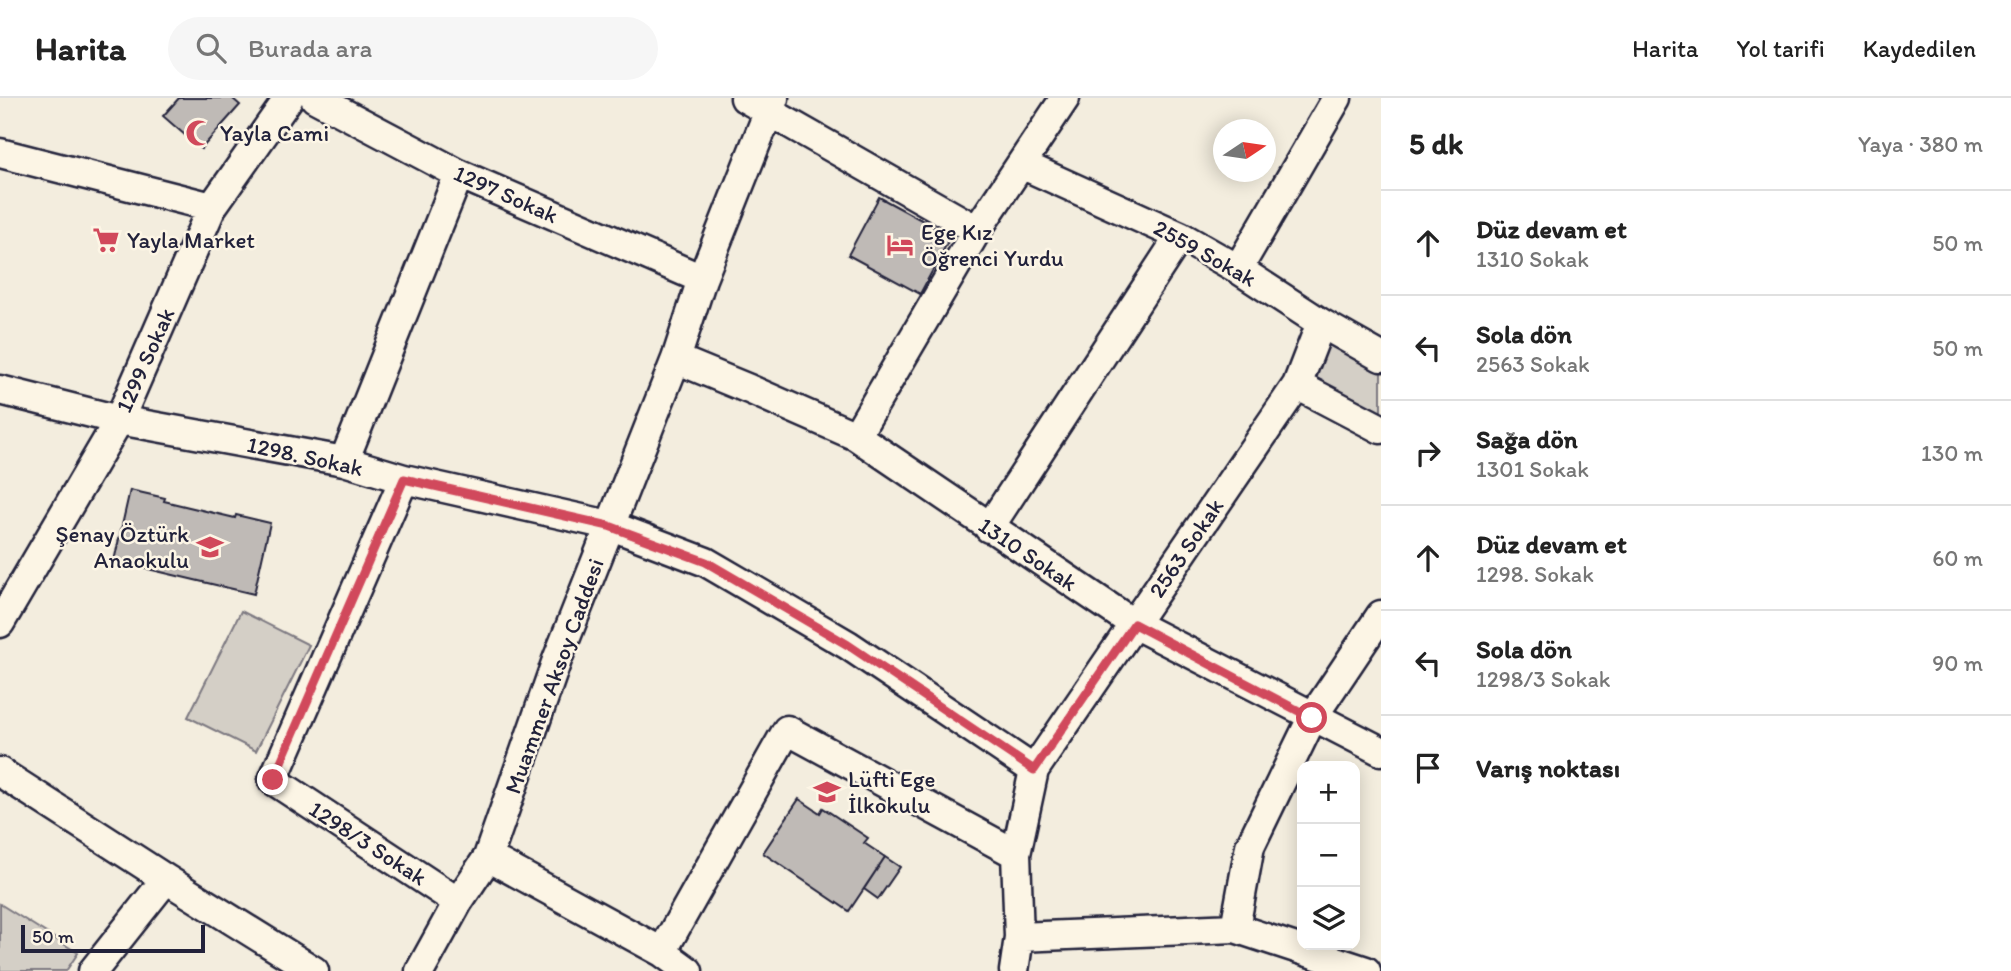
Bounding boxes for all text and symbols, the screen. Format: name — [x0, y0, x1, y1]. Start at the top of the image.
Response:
search box — [168, 17, 658, 80]
text: Harita — [35, 29, 126, 68]
icon: search — [192, 29, 230, 67]
text: Burada ara — [248, 32, 372, 64]
text: Harita — [1632, 34, 1698, 63]
text: Yol tarifi — [1736, 34, 1825, 63]
text: Kaydedilen — [1863, 34, 1976, 63]
mosque icon: Yayla Cami — [184, 118, 214, 148]
place label: Yayla Cami — [220, 119, 329, 147]
north arrow — [1213, 119, 1276, 182]
text: 5 dk — [1409, 125, 1463, 162]
text: Yaya · 380 m — [1858, 130, 1983, 158]
street label: 1297 Sokak — [450, 159, 563, 229]
street label: 2559 Sokak — [1149, 213, 1261, 293]
text: Düz devam et — [1476, 213, 1627, 245]
place label: Ege Kız Öğrenci Yurdu — [921, 218, 1064, 272]
icon: ahead — [1409, 224, 1447, 262]
supermarket icon: Yayla Market — [91, 225, 121, 255]
place label: Yayla Market — [127, 226, 255, 254]
text: 50 m — [1932, 229, 1983, 257]
hotel icon: Ege Kız Öğrenci Yurdu — [885, 230, 915, 260]
text: 1310 Sokak — [1476, 245, 1589, 273]
street label: 1299 Sokak — [110, 303, 181, 417]
text: Sola dön — [1476, 318, 1572, 350]
icon: left — [1409, 329, 1447, 367]
text: 50 m — [1932, 334, 1983, 362]
text: 2563 Sokak — [1476, 350, 1590, 378]
text: Sağa dön — [1476, 423, 1578, 455]
street label: 1298. Sokak — [244, 430, 366, 482]
icon: right — [1409, 434, 1447, 472]
text: 130 m — [1921, 439, 1983, 467]
text: 1301 Sokak — [1476, 455, 1589, 483]
street label: 2563 Sokak — [1143, 493, 1230, 603]
street label: 1310 Sokak — [973, 511, 1083, 597]
place label: Şenay Öztürk Anaokulu — [56, 520, 189, 574]
text: Düz devam et — [1476, 528, 1627, 560]
school or university icon: Şenay Öztürk Anaokulu — [195, 532, 225, 562]
icon: ahead — [1409, 539, 1447, 577]
text: 60 m — [1932, 544, 1983, 572]
street label: Muammer Aksoy Caddesi — [498, 554, 610, 798]
text: 1298. Sokak — [1476, 560, 1594, 588]
text: Sola dön — [1476, 633, 1572, 665]
icon: left — [1409, 644, 1447, 682]
text: 90 m — [1932, 649, 1983, 677]
text: 1298/3 Sokak — [1476, 665, 1610, 693]
route start — [1296, 702, 1327, 733]
icon: arrive — [1409, 749, 1447, 787]
text: Varış noktası — [1476, 752, 1620, 784]
map controls — [1297, 761, 1360, 950]
button: + — [1297, 761, 1360, 824]
route end — [257, 764, 288, 795]
place label: Lüfti Ege İlkokulu — [848, 765, 936, 819]
school or university icon: Lüfti Ege İlkokulu — [812, 777, 842, 807]
street label: 1298/3 Sokak — [304, 795, 432, 891]
button: − — [1297, 824, 1360, 887]
button: layers — [1297, 887, 1360, 950]
scale bar — [21, 922, 205, 954]
text: 50 m — [32, 925, 74, 948]

